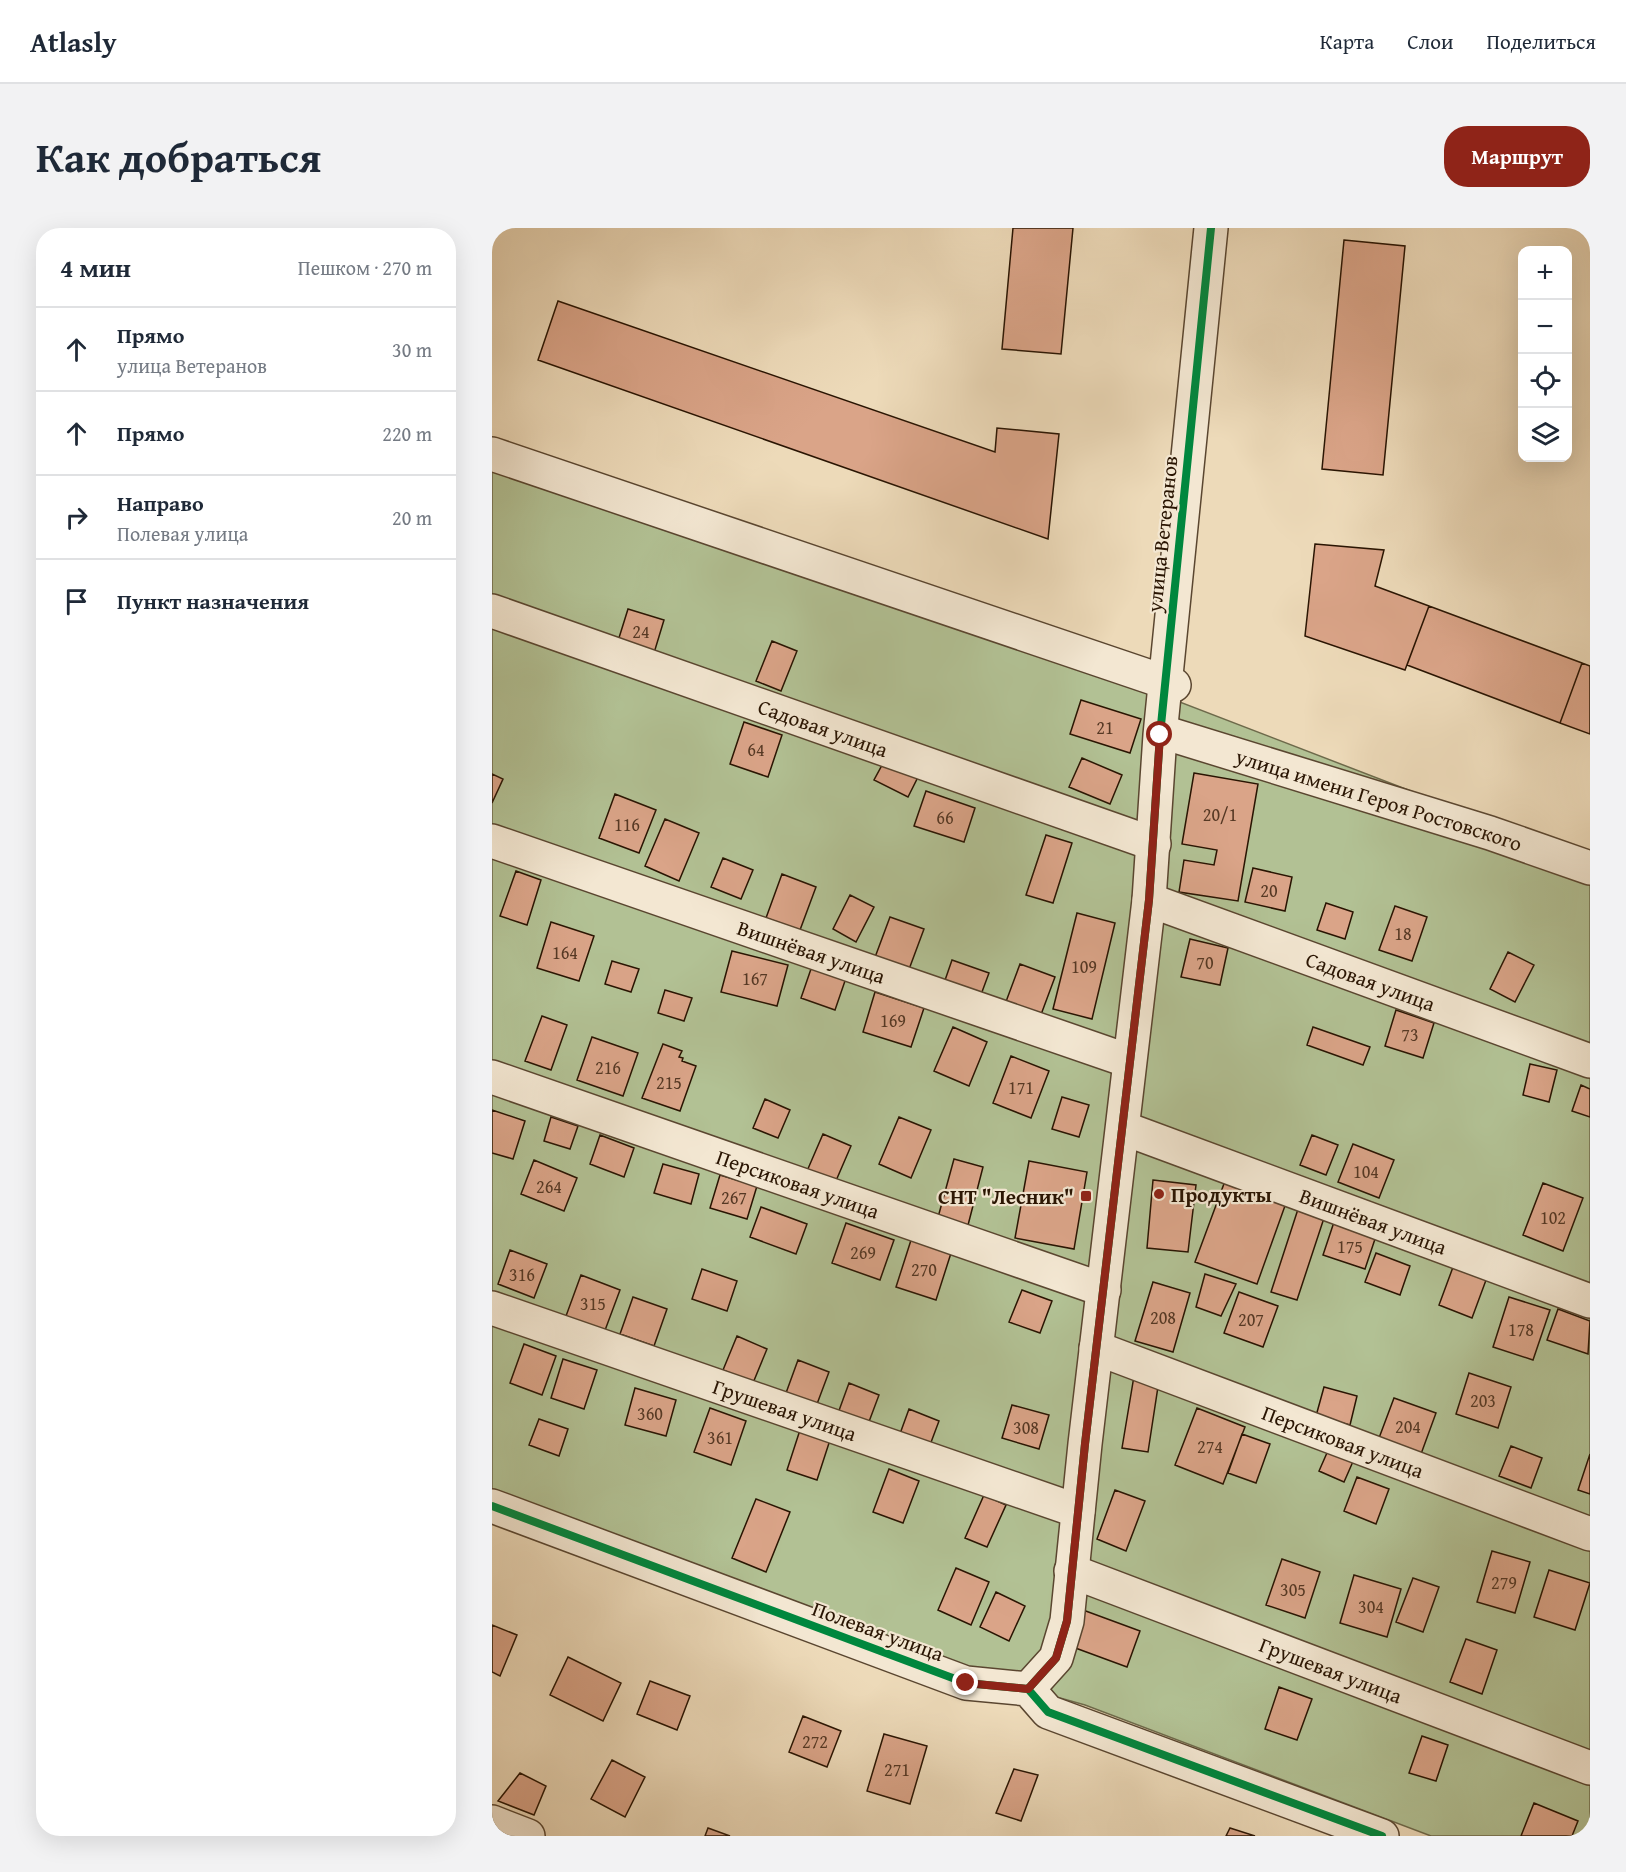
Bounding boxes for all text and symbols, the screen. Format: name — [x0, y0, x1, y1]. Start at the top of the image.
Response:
text: Atlasly — [30, 21, 117, 62]
text: Карта — [1320, 26, 1374, 57]
text: Слои — [1407, 26, 1453, 57]
text: Поделиться — [1486, 26, 1596, 57]
text: Как добраться — [36, 126, 321, 187]
button: Маршрут — [1444, 126, 1590, 187]
map controls — [1518, 246, 1572, 462]
button: + — [1518, 246, 1572, 300]
text: 4 мин — [60, 248, 131, 287]
text: Пешком · 270 m — [298, 253, 432, 282]
button: − — [1518, 300, 1572, 354]
text: Прямо — [117, 319, 184, 351]
icon: ahead — [60, 333, 93, 366]
text: 30 m — [392, 335, 432, 364]
text: улица Ветеранов — [117, 351, 267, 380]
button: locate — [1518, 354, 1572, 408]
button: layers — [1518, 408, 1572, 462]
icon: ahead — [60, 417, 93, 450]
text: Прямо — [117, 417, 184, 449]
text: 220 m — [382, 419, 432, 448]
street label: улица Ветеранов — [1138, 454, 1186, 615]
text: Направо — [117, 487, 204, 519]
icon: right — [60, 501, 93, 534]
text: 20 m — [392, 503, 432, 532]
text: Полевая улица — [117, 519, 248, 548]
icon: arrive — [60, 585, 93, 618]
text: Пункт назначения — [117, 585, 309, 617]
house number: 24 — [632, 618, 650, 645]
street label: Садовая улица — [754, 690, 892, 765]
house number: 21 — [1096, 714, 1114, 741]
route start — [1146, 721, 1172, 747]
house number: 64 — [747, 736, 765, 763]
street label: улица имени Героя Ростовского — [1231, 740, 1527, 859]
house number: 20/1 — [1203, 801, 1237, 828]
house number: 66 — [936, 804, 954, 831]
house number: 116 — [614, 811, 640, 838]
house number: 20 — [1260, 877, 1278, 904]
street label: Вишнёвая улица — [733, 911, 890, 991]
house number: 18 — [1394, 920, 1412, 947]
house number: 164 — [552, 939, 578, 966]
street label: Садовая улица — [1302, 943, 1440, 1019]
house number: 70 — [1196, 949, 1214, 976]
house number: 109 — [1071, 953, 1097, 980]
house number: 167 — [742, 965, 768, 992]
house number: 169 — [880, 1007, 906, 1034]
house number: 73 — [1401, 1021, 1419, 1048]
house number: 216 — [595, 1054, 621, 1081]
house number: 215 — [656, 1069, 682, 1096]
house number: 171 — [1008, 1074, 1034, 1101]
street label: Персиковая улица — [712, 1141, 884, 1226]
house number: 104 — [1353, 1158, 1379, 1185]
house number: 264 — [536, 1173, 562, 1200]
place label: Продукты — [1171, 1179, 1272, 1210]
street label: Вишнёвая улица — [1296, 1179, 1451, 1262]
place label: СНТ "Лесник" — [938, 1181, 1074, 1212]
house number: 267 — [721, 1184, 747, 1211]
marker: Продукты — [1152, 1187, 1166, 1201]
marker: СНТ "Лесник" — [1079, 1189, 1093, 1203]
house number: 102 — [1540, 1204, 1566, 1231]
house number: 175 — [1337, 1233, 1363, 1260]
house number: 269 — [850, 1239, 876, 1266]
house number: 270 — [911, 1256, 937, 1283]
house number: 316 — [509, 1261, 535, 1288]
house number: 315 — [580, 1290, 606, 1317]
house number: 208 — [1150, 1304, 1176, 1331]
house number: 207 — [1238, 1306, 1264, 1333]
house number: 178 — [1508, 1316, 1534, 1343]
street label: Грушевая улица — [709, 1370, 861, 1449]
house number: 203 — [1470, 1387, 1496, 1414]
street label: Персиковая улица — [1258, 1396, 1428, 1486]
house number: 360 — [637, 1400, 663, 1427]
house number: 204 — [1395, 1413, 1421, 1440]
house number: 308 — [1013, 1414, 1039, 1441]
house number: 361 — [707, 1424, 733, 1451]
house number: 274 — [1197, 1433, 1223, 1460]
house number: 279 — [1491, 1569, 1517, 1596]
house number: 305 — [1280, 1576, 1306, 1603]
street label: Полевая улица — [808, 1593, 948, 1669]
house number: 304 — [1358, 1593, 1384, 1620]
street label: Грушевая улица — [1255, 1629, 1407, 1711]
route end — [952, 1669, 978, 1695]
house number: 272 — [802, 1728, 828, 1755]
house number: 271 — [884, 1756, 910, 1783]

